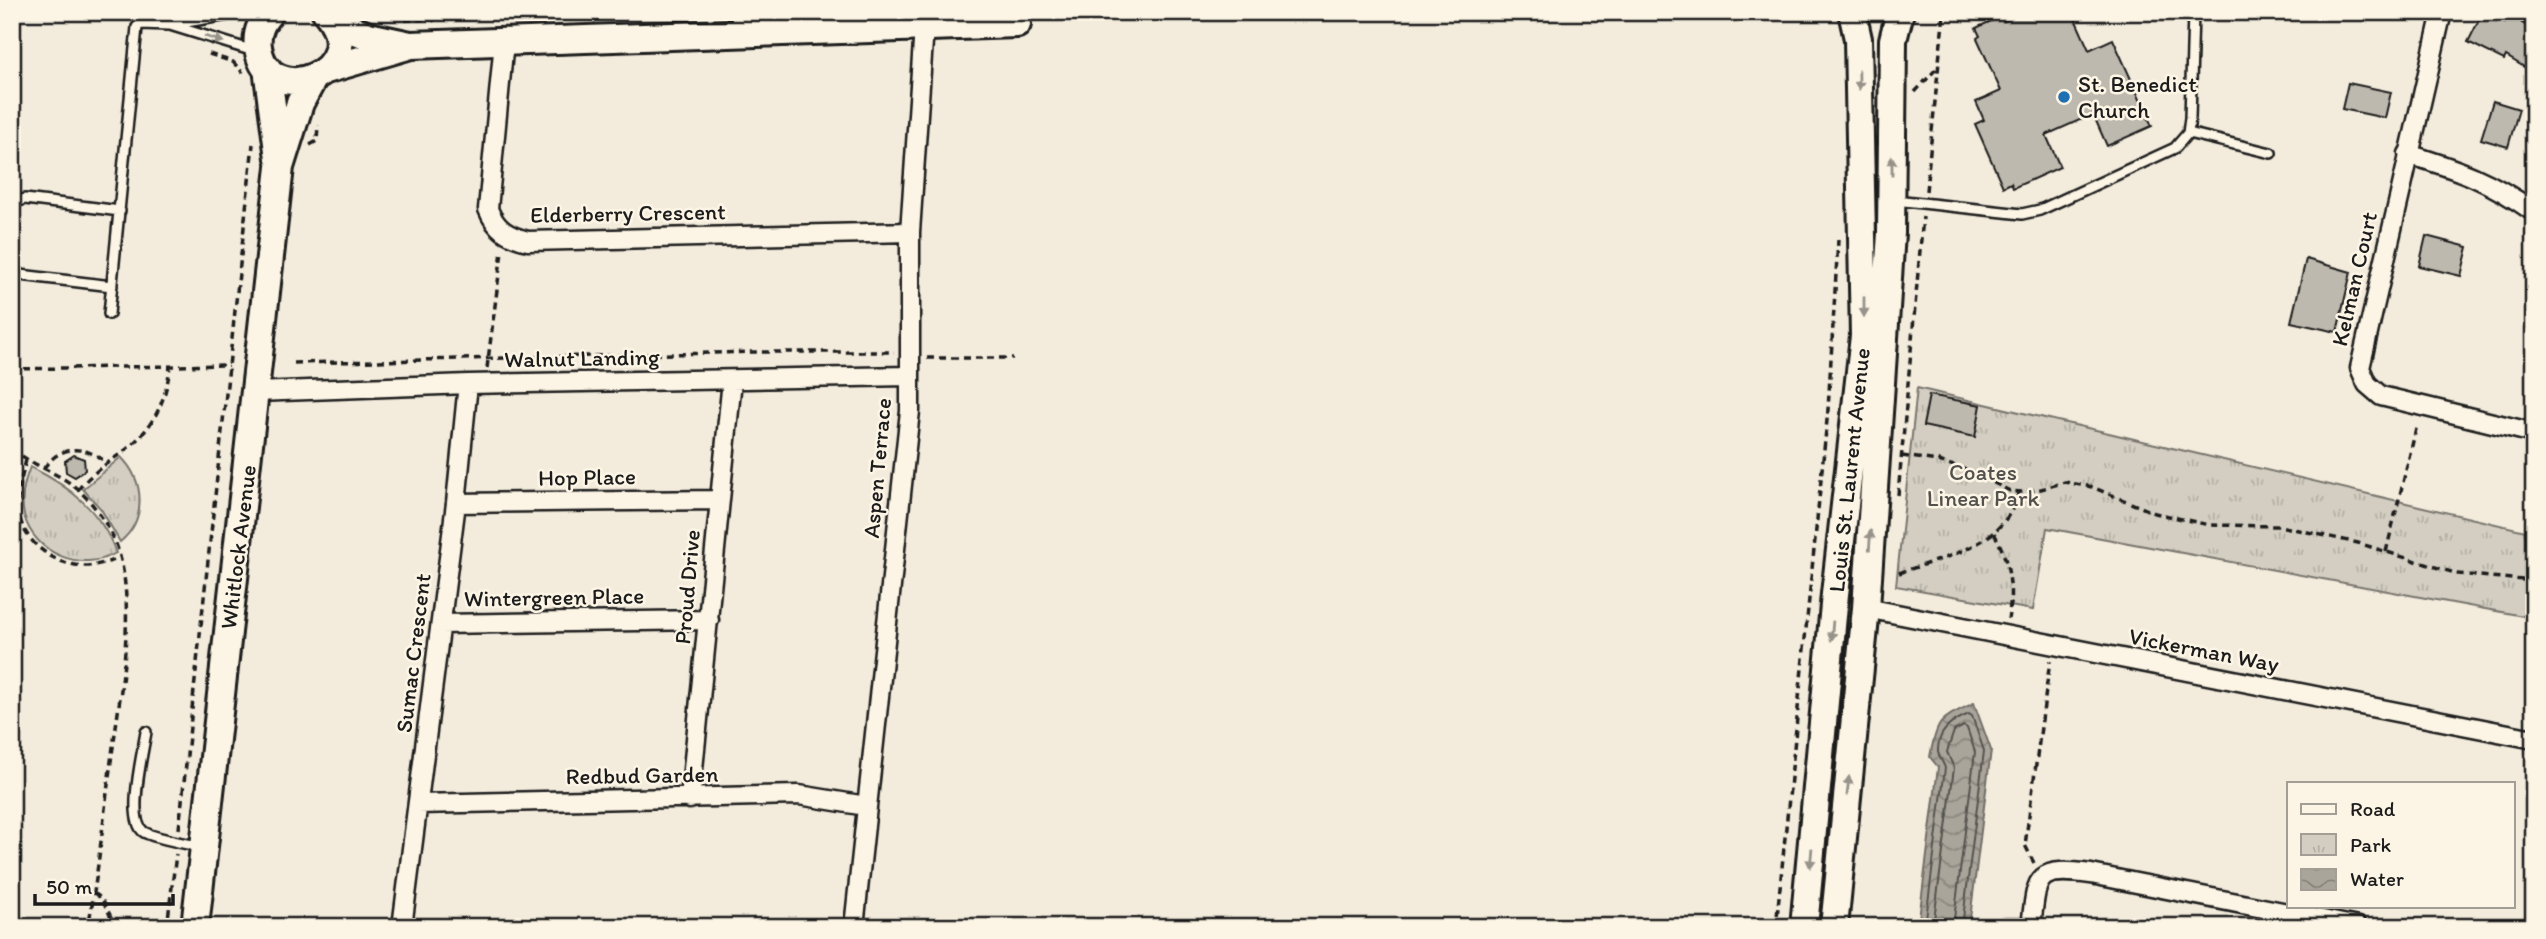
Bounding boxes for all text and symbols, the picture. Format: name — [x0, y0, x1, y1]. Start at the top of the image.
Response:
one-way arrow — [203, 34, 224, 44]
one-way arrow — [1853, 69, 1865, 91]
place label: St. Benedict Church — [2078, 70, 2197, 124]
marker: St. Benedict Church — [2056, 89, 2072, 105]
one-way arrow — [1886, 155, 1898, 177]
street label: Elderberry Crescent — [530, 197, 726, 229]
street label: Kelman Court — [2325, 209, 2383, 349]
one-way arrow — [1858, 296, 1870, 318]
street label: Walnut Landing — [504, 343, 660, 373]
street label: Louis St. Laurent Avenue — [1822, 346, 1876, 594]
street label: Aspen Terrace — [857, 397, 897, 539]
park label: Coates Linear Park — [1927, 458, 2039, 512]
street label: Hop Place — [538, 462, 636, 492]
street label: Whitlock Avenue — [214, 463, 262, 631]
street label: Proud Drive — [668, 528, 706, 646]
one-way arrow — [1865, 529, 1876, 551]
street label: Sumac Crescent — [389, 572, 437, 734]
street label: Wintergreen Place — [464, 581, 644, 613]
one-way arrow — [1826, 620, 1837, 642]
street label: Vickerman Way — [2127, 622, 2282, 678]
street label: Redbud Garden — [565, 760, 719, 790]
one-way arrow — [1843, 775, 1854, 797]
legend — [2287, 782, 2514, 908]
text: Road — [2350, 796, 2396, 821]
text: Park — [2350, 832, 2392, 857]
one-way arrow — [1805, 847, 1816, 869]
scale bar — [35, 862, 173, 906]
text: Water — [2350, 866, 2404, 891]
text: 50 m — [46, 874, 93, 899]

